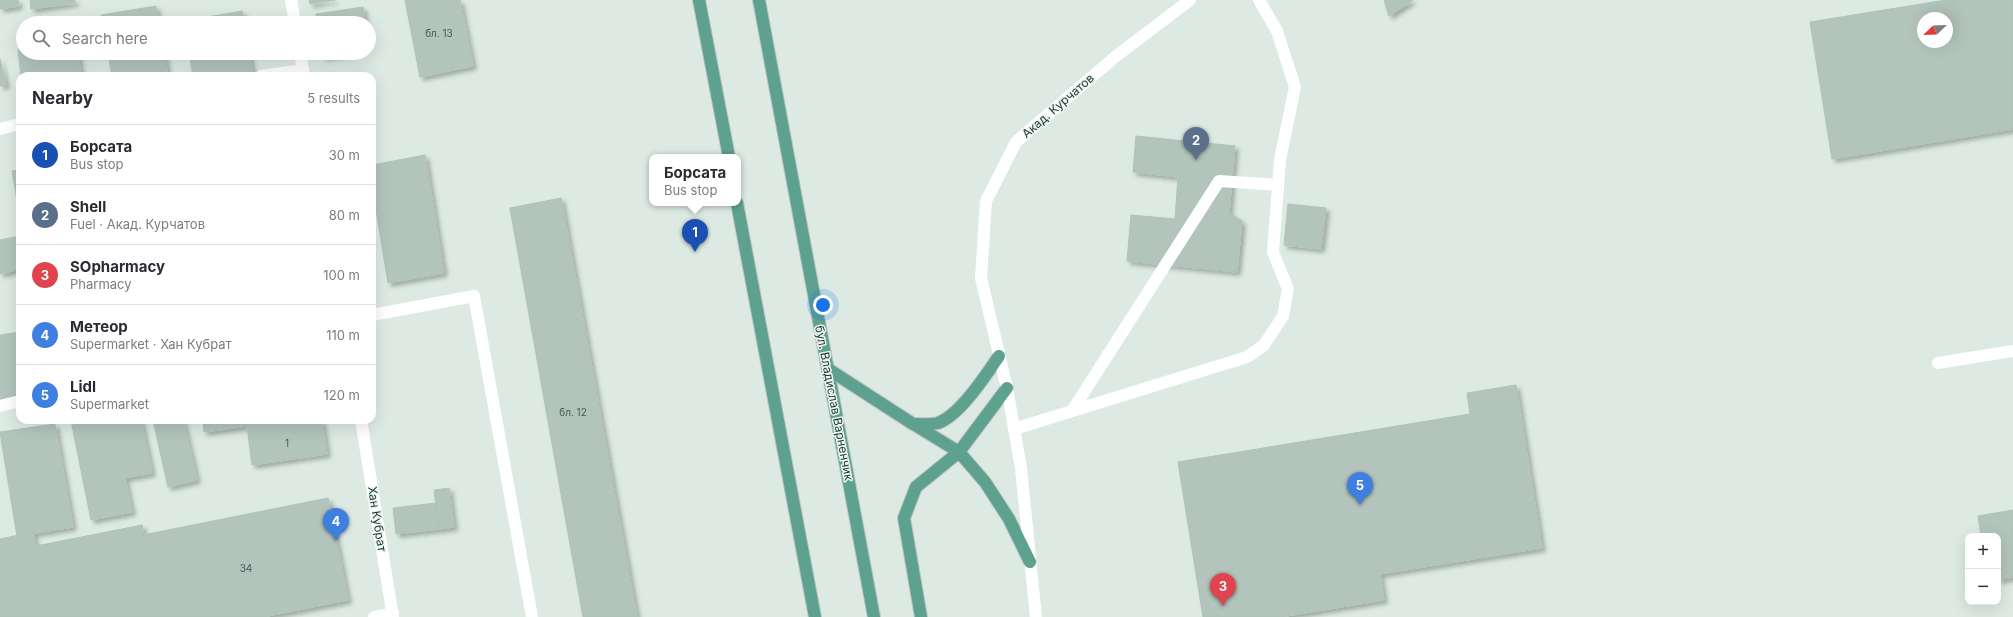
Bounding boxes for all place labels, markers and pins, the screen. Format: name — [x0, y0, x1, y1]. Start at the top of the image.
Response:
pin: 2 — [1183, 127, 1209, 160]
pin: 1 — [682, 219, 708, 252]
pin: 5 — [1347, 472, 1373, 505]
pin: 4 — [323, 508, 349, 541]
pin: 3 — [1210, 573, 1236, 606]

